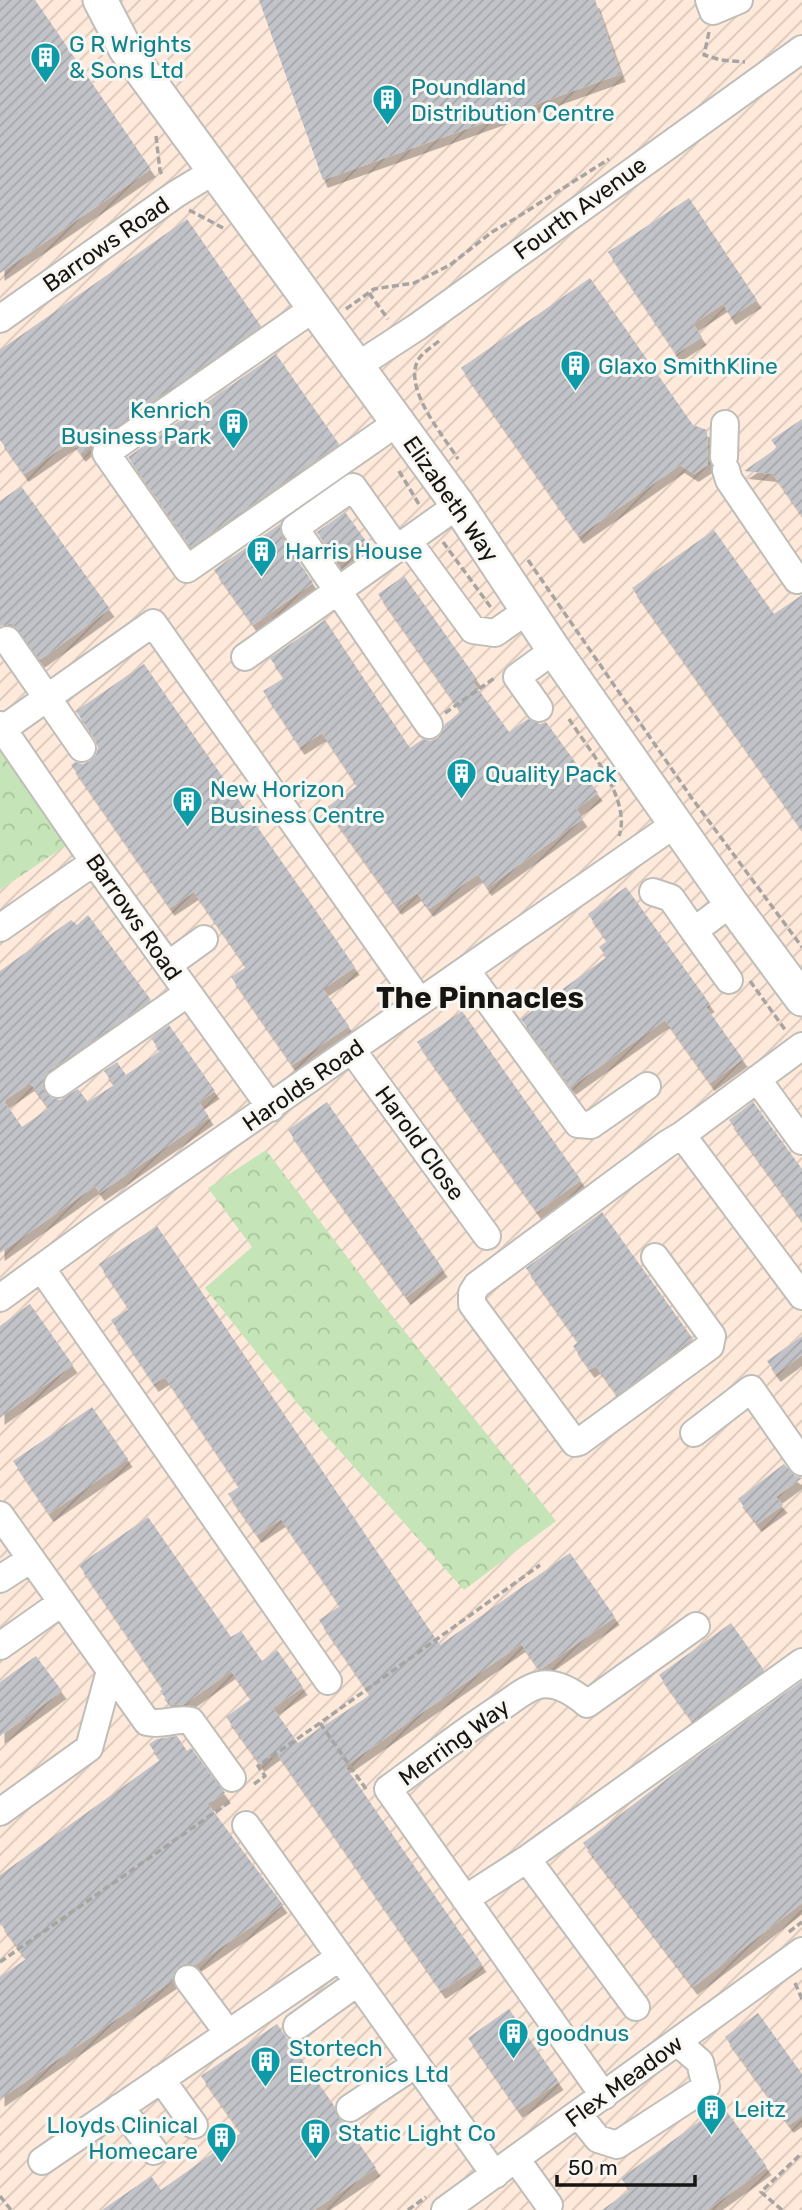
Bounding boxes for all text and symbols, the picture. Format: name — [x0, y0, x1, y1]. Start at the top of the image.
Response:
place label: G R Wrights & Sons Ltd — [69, 30, 191, 84]
building icon: G R Wrights & Sons Ltd — [29, 40, 63, 84]
place label: Poundland Distribution Centre — [411, 73, 615, 127]
building icon: Poundland Distribution Centre — [371, 83, 405, 127]
street label: Fourth Avenue — [508, 150, 652, 266]
street label: Barrows Road — [37, 190, 175, 298]
building icon: Glaxo SmithKline — [558, 349, 592, 393]
place label: Glaxo SmithKline — [598, 352, 778, 380]
place label: Kenrich Business Park — [61, 396, 211, 450]
building icon: Kenrich Business Park — [217, 406, 251, 450]
street label: Elizabeth Way — [397, 431, 505, 568]
building icon: Harris House — [245, 534, 279, 578]
place label: Harris House — [285, 537, 423, 565]
building icon: Quality Pack — [445, 757, 479, 801]
place label: Quality Pack — [485, 760, 617, 788]
place label: New Horizon Business Centre — [210, 775, 385, 829]
building icon: New Horizon Business Centre — [170, 785, 204, 829]
street label: Barrows Road — [80, 848, 188, 986]
district label: The Pinnacles — [376, 980, 584, 1016]
street label: Harolds Road — [237, 1033, 369, 1137]
street label: Harold Close — [369, 1080, 471, 1206]
street label: Merring Way — [393, 1692, 515, 1792]
building icon: goodnus — [496, 2016, 530, 2060]
place label: goodnus — [536, 2019, 629, 2047]
street label: Flex Meadow — [560, 2029, 688, 2133]
place label: Stortech Electronics Ltd — [289, 2034, 449, 2088]
building icon: Stortech Electronics Ltd — [249, 2044, 283, 2088]
building icon: Leitz — [694, 2092, 728, 2136]
place label: Leitz — [734, 2095, 786, 2123]
place label: Lloyds Clinical Homecare — [46, 2111, 198, 2165]
building icon: Static Light Co — [298, 2116, 332, 2160]
place label: Static Light Co — [338, 2119, 496, 2147]
building icon: Lloyds Clinical Homecare — [204, 2121, 238, 2165]
scale bar — [557, 2144, 695, 2188]
text: 50 m — [568, 2155, 618, 2180]

